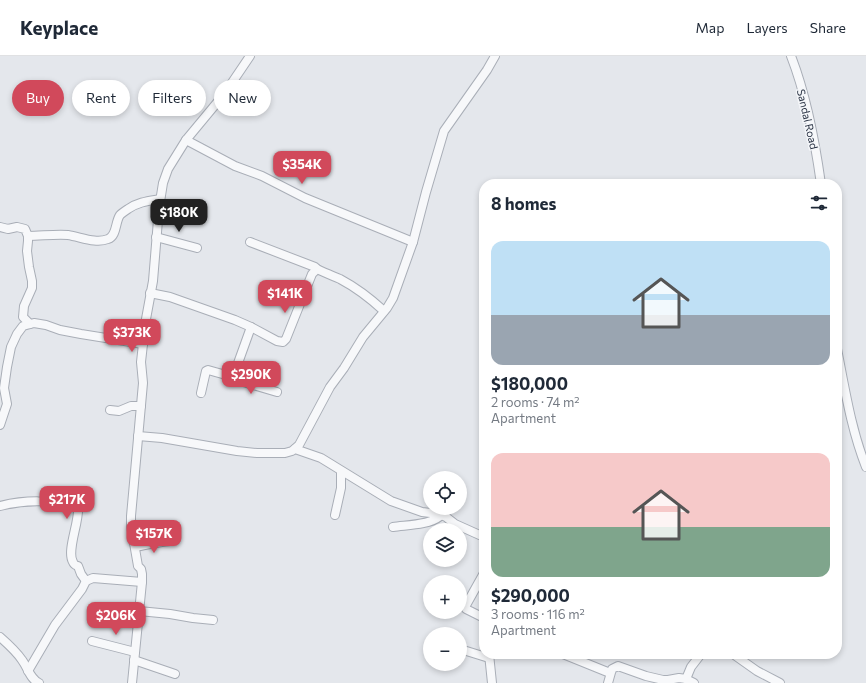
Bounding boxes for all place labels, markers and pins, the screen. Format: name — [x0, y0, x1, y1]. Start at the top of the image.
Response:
pin: $354K — [274, 151, 330, 185]
pin: $180K — [151, 199, 207, 233]
pin: $141K — [257, 280, 313, 314]
pin: $373K — [104, 319, 160, 353]
pin: $290K — [223, 361, 279, 395]
pin: $217K — [39, 486, 95, 520]
pin: $157K — [126, 520, 182, 554]
pin: $206K — [88, 602, 144, 636]

